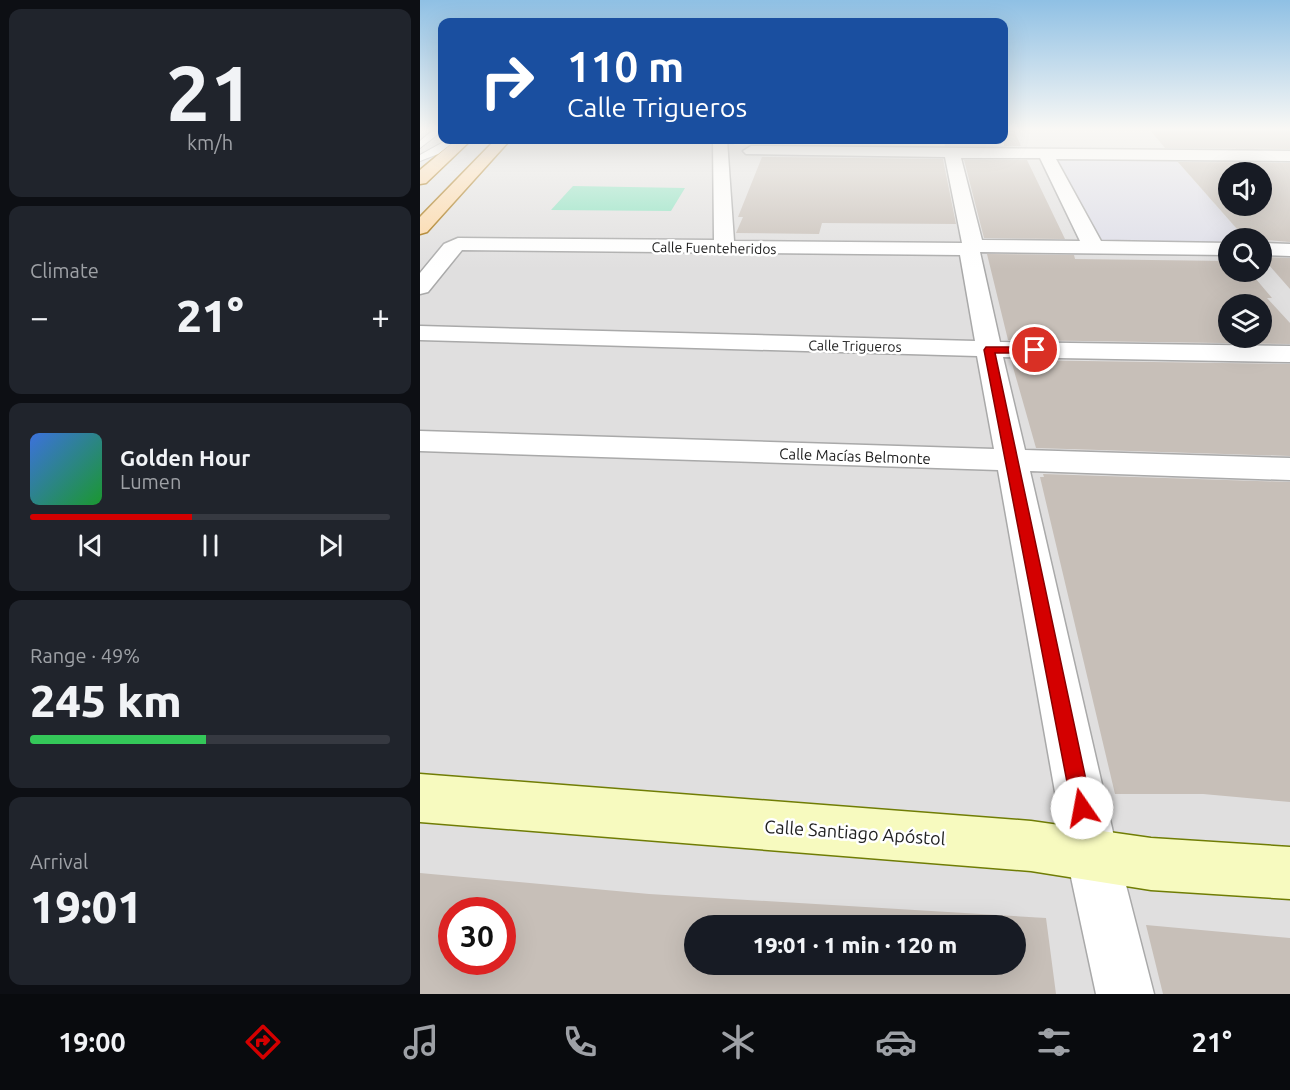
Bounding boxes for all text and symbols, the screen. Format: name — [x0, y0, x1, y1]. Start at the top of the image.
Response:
icon: right — [468, 42, 546, 120]
text: 110 m — [567, 43, 684, 90]
text: 21 — [166, 48, 254, 136]
text: Calle Trigueros — [567, 92, 747, 122]
text: km/h — [187, 131, 233, 154]
map controls — [1218, 162, 1272, 348]
button: sound — [1218, 162, 1272, 216]
button: search — [1218, 228, 1272, 282]
street label: Calle Fuenteheridos — [651, 239, 777, 257]
text: Climate — [30, 259, 99, 282]
text: 21° — [176, 290, 244, 341]
button: layers — [1218, 294, 1272, 348]
text: − — [30, 298, 49, 335]
text: + — [371, 298, 390, 335]
pin — [1009, 324, 1060, 375]
icon: arrive — [1018, 333, 1051, 366]
street label: Calle Trigueros — [808, 337, 902, 355]
text: Golden Hour — [120, 445, 250, 470]
street label: Calle Macías Belmonte — [779, 445, 931, 467]
text: Lumen — [120, 470, 181, 493]
icon: previous — [74, 529, 107, 562]
icon: pause — [194, 529, 227, 562]
icon: next — [314, 529, 347, 562]
text: Range · 49% — [30, 644, 140, 667]
text: 245 km — [30, 675, 182, 726]
position arrow — [1050, 776, 1114, 840]
street label: Calle Santiago Apóstol — [764, 816, 946, 848]
text: Arrival — [30, 850, 88, 873]
text: 19:01 — [30, 881, 143, 932]
speed limit sign: 30 — [438, 897, 516, 975]
text: 19:01 · 1 min · 120 m — [753, 932, 957, 957]
icon: directions — [242, 1021, 284, 1063]
icon: music — [400, 1021, 442, 1063]
icon: phone — [559, 1021, 601, 1063]
icon: climate — [717, 1021, 759, 1063]
icon: car — [875, 1021, 917, 1063]
icon: filters — [1033, 1021, 1075, 1063]
text: 19:00 — [58, 1027, 126, 1057]
text: 21° — [1192, 1027, 1232, 1057]

